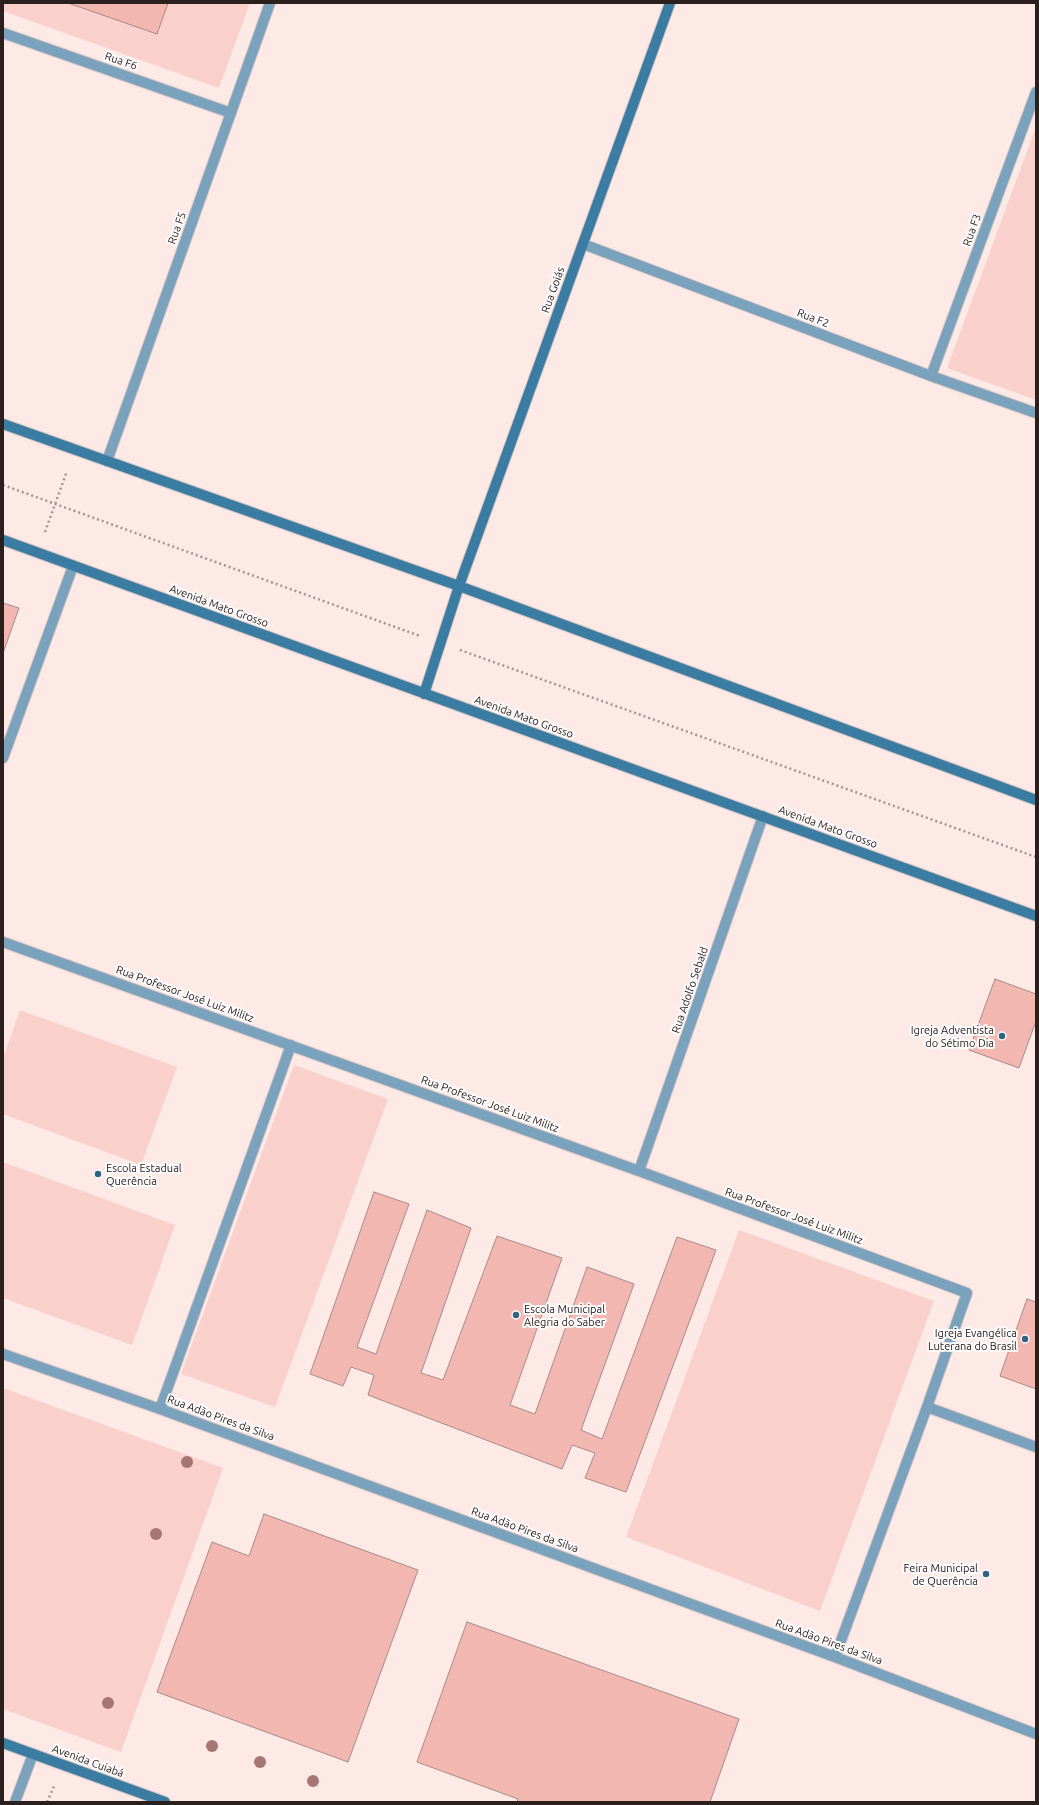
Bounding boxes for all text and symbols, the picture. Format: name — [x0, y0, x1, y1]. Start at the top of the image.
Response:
street label: Rua F6 — [103, 49, 139, 73]
street label: Rua F5 — [165, 210, 189, 246]
street label: Rua F3 — [960, 212, 984, 248]
street label: Rua Goiás — [539, 265, 567, 315]
street label: Rua F2 — [795, 306, 831, 330]
street label: Avenida Mato Grosso — [168, 582, 270, 630]
street label: Avenida Mato Grosso — [473, 693, 575, 741]
street label: Avenida Mato Grosso — [777, 803, 879, 851]
street label: Rua Adolfo Sebald — [669, 945, 711, 1035]
street label: Rua Professor José Luiz Militz — [114, 963, 256, 1025]
place label: Igreja Adventista do Sétimo Dia — [911, 1023, 994, 1049]
marker: Igreja Adventista do Sétimo Dia — [997, 1031, 1007, 1041]
street label: Rua Professor José Luiz Militz — [419, 1073, 561, 1135]
place label: Escola Estadual Querência — [106, 1161, 182, 1187]
marker: Escola Estadual Querência — [93, 1169, 103, 1179]
street label: Rua Professor José Luiz Militz — [723, 1185, 865, 1247]
place label: Escola Municipal Alegria do Saber — [524, 1302, 605, 1328]
marker: Escola Municipal Alegria do Saber — [511, 1310, 521, 1320]
place label: Igreja Evangélica Luterana do Brasil — [928, 1326, 1017, 1352]
marker: Igreja Evangélica Luterana do Brasil — [1020, 1334, 1030, 1344]
street label: Rua Adão Pires da Silva — [166, 1392, 276, 1444]
street label: Rua Adão Pires da Silva — [470, 1504, 580, 1556]
place label: Feira Municipal de Querência — [904, 1561, 978, 1587]
marker: Feira Municipal de Querência — [981, 1569, 991, 1579]
street label: Rua Adão Pires da Silva — [774, 1616, 884, 1668]
street label: Avenida Cuiabá — [50, 1742, 126, 1780]

